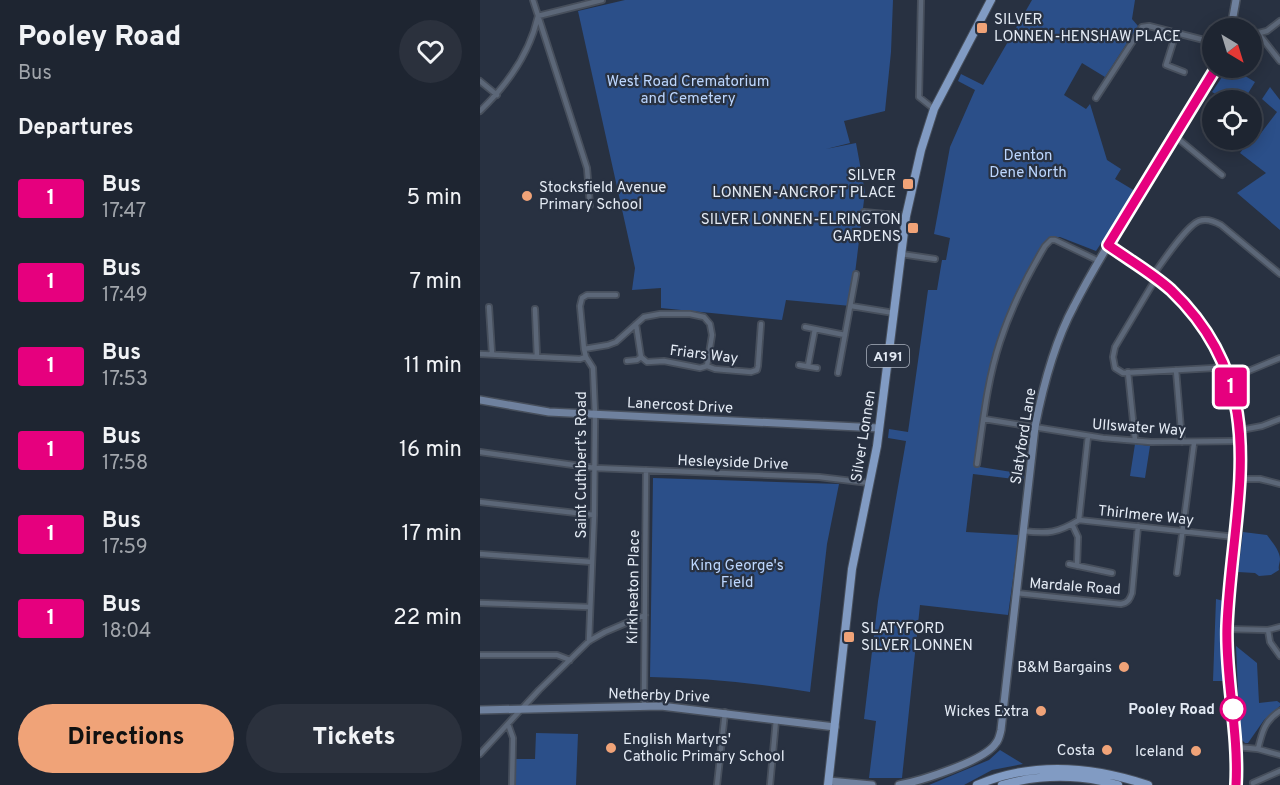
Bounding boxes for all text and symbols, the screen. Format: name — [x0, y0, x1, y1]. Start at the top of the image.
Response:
place label: SILVER LONNEN-HENSHAW PLACE — [994, 11, 1181, 47]
north arrow — [1202, 18, 1262, 78]
map controls — [1202, 18, 1262, 150]
text: Pooley Road — [18, 20, 181, 56]
button: heart — [399, 20, 462, 83]
marker: SILVER LONNEN-HENSHAW PLACE — [975, 21, 989, 35]
text: Bus — [18, 61, 52, 87]
park label: West Road Crematorium and Cemetery — [606, 73, 770, 109]
button: locate — [1202, 90, 1262, 150]
text: Departures — [18, 115, 134, 142]
park label: Denton Dene North — [989, 147, 1067, 183]
place label: SILVER LONNEN-ANCROFT PLACE — [712, 167, 896, 203]
text: Bus — [102, 172, 141, 199]
marker: SILVER LONNEN-ANCROFT PLACE — [901, 177, 915, 191]
place label: Stocksfield Avenue Primary School — [539, 179, 666, 215]
text: 1 — [47, 185, 55, 212]
text: 5 min — [407, 185, 462, 212]
marker: Stocksfield Avenue Primary School — [520, 189, 534, 203]
text: 17:47 — [102, 199, 146, 225]
place label: SILVER LONNEN-ELRINGTON GARDENS — [701, 211, 901, 247]
marker: SILVER LONNEN-ELRINGTON GARDENS — [906, 221, 920, 235]
text: Bus — [102, 256, 141, 283]
text: 1 — [47, 269, 55, 296]
text: 7 min — [410, 269, 462, 296]
text: 17:49 — [102, 283, 148, 309]
text: Bus — [102, 340, 141, 367]
street label: Friars Way — [668, 342, 739, 369]
road number: A191 — [867, 345, 909, 367]
text: 1 — [47, 353, 55, 380]
text: 11 min — [404, 353, 462, 380]
text: 17:53 — [102, 367, 148, 393]
line badge: 1 — [1212, 368, 1251, 406]
text: 1 — [1227, 374, 1235, 401]
street label: Slatyford Lane — [1007, 387, 1041, 486]
street label: Silver Lonnen — [848, 389, 881, 483]
street label: Saint Cuthbert's Road — [573, 391, 592, 539]
street label: Lanercost Drive — [626, 394, 733, 419]
street label: Ullswater Way — [1091, 416, 1187, 441]
text: Bus — [102, 424, 141, 451]
text: 1 — [47, 437, 55, 464]
text: 16 min — [399, 437, 462, 464]
text: 17:58 — [102, 451, 148, 477]
street label: Hesleyside Drive — [677, 452, 789, 475]
street label: Thirlmere Way — [1097, 502, 1195, 531]
text: Bus — [102, 508, 141, 535]
text: 1 — [47, 521, 55, 548]
text: 17 min — [402, 521, 462, 548]
street label: Kirkheaton Place — [624, 530, 645, 645]
text: 17:59 — [102, 535, 148, 561]
park label: King George's Field — [690, 557, 784, 593]
street label: Mardale Road — [1028, 575, 1121, 600]
text: Bus — [102, 592, 141, 619]
text: 1 — [47, 605, 55, 632]
text: 22 min — [393, 605, 462, 632]
text: 18:04 — [102, 619, 151, 645]
place label: SLATYFORD SILVER LONNEN — [861, 620, 973, 656]
marker: SLATYFORD SILVER LONNEN — [842, 630, 856, 644]
place label: B&M Bargains — [1017, 659, 1112, 678]
marker: B&M Bargains — [1117, 660, 1131, 674]
street label: Netherby Drive — [608, 685, 710, 708]
marker: Pooley Road — [1220, 696, 1246, 722]
place label: Pooley Road — [1128, 701, 1215, 720]
place label: Wickes Extra — [944, 703, 1029, 722]
button: Directions — [18, 704, 234, 773]
button: Tickets — [246, 704, 462, 773]
marker: Wickes Extra — [1034, 704, 1048, 718]
place label: English Martyrs' Catholic Primary School — [623, 731, 785, 767]
marker: English Martyrs' Catholic Primary School — [604, 741, 618, 755]
place label: Costa — [1057, 742, 1095, 761]
marker: Costa — [1100, 743, 1114, 757]
place label: Iceland — [1135, 743, 1184, 762]
marker: Iceland — [1189, 744, 1203, 758]

